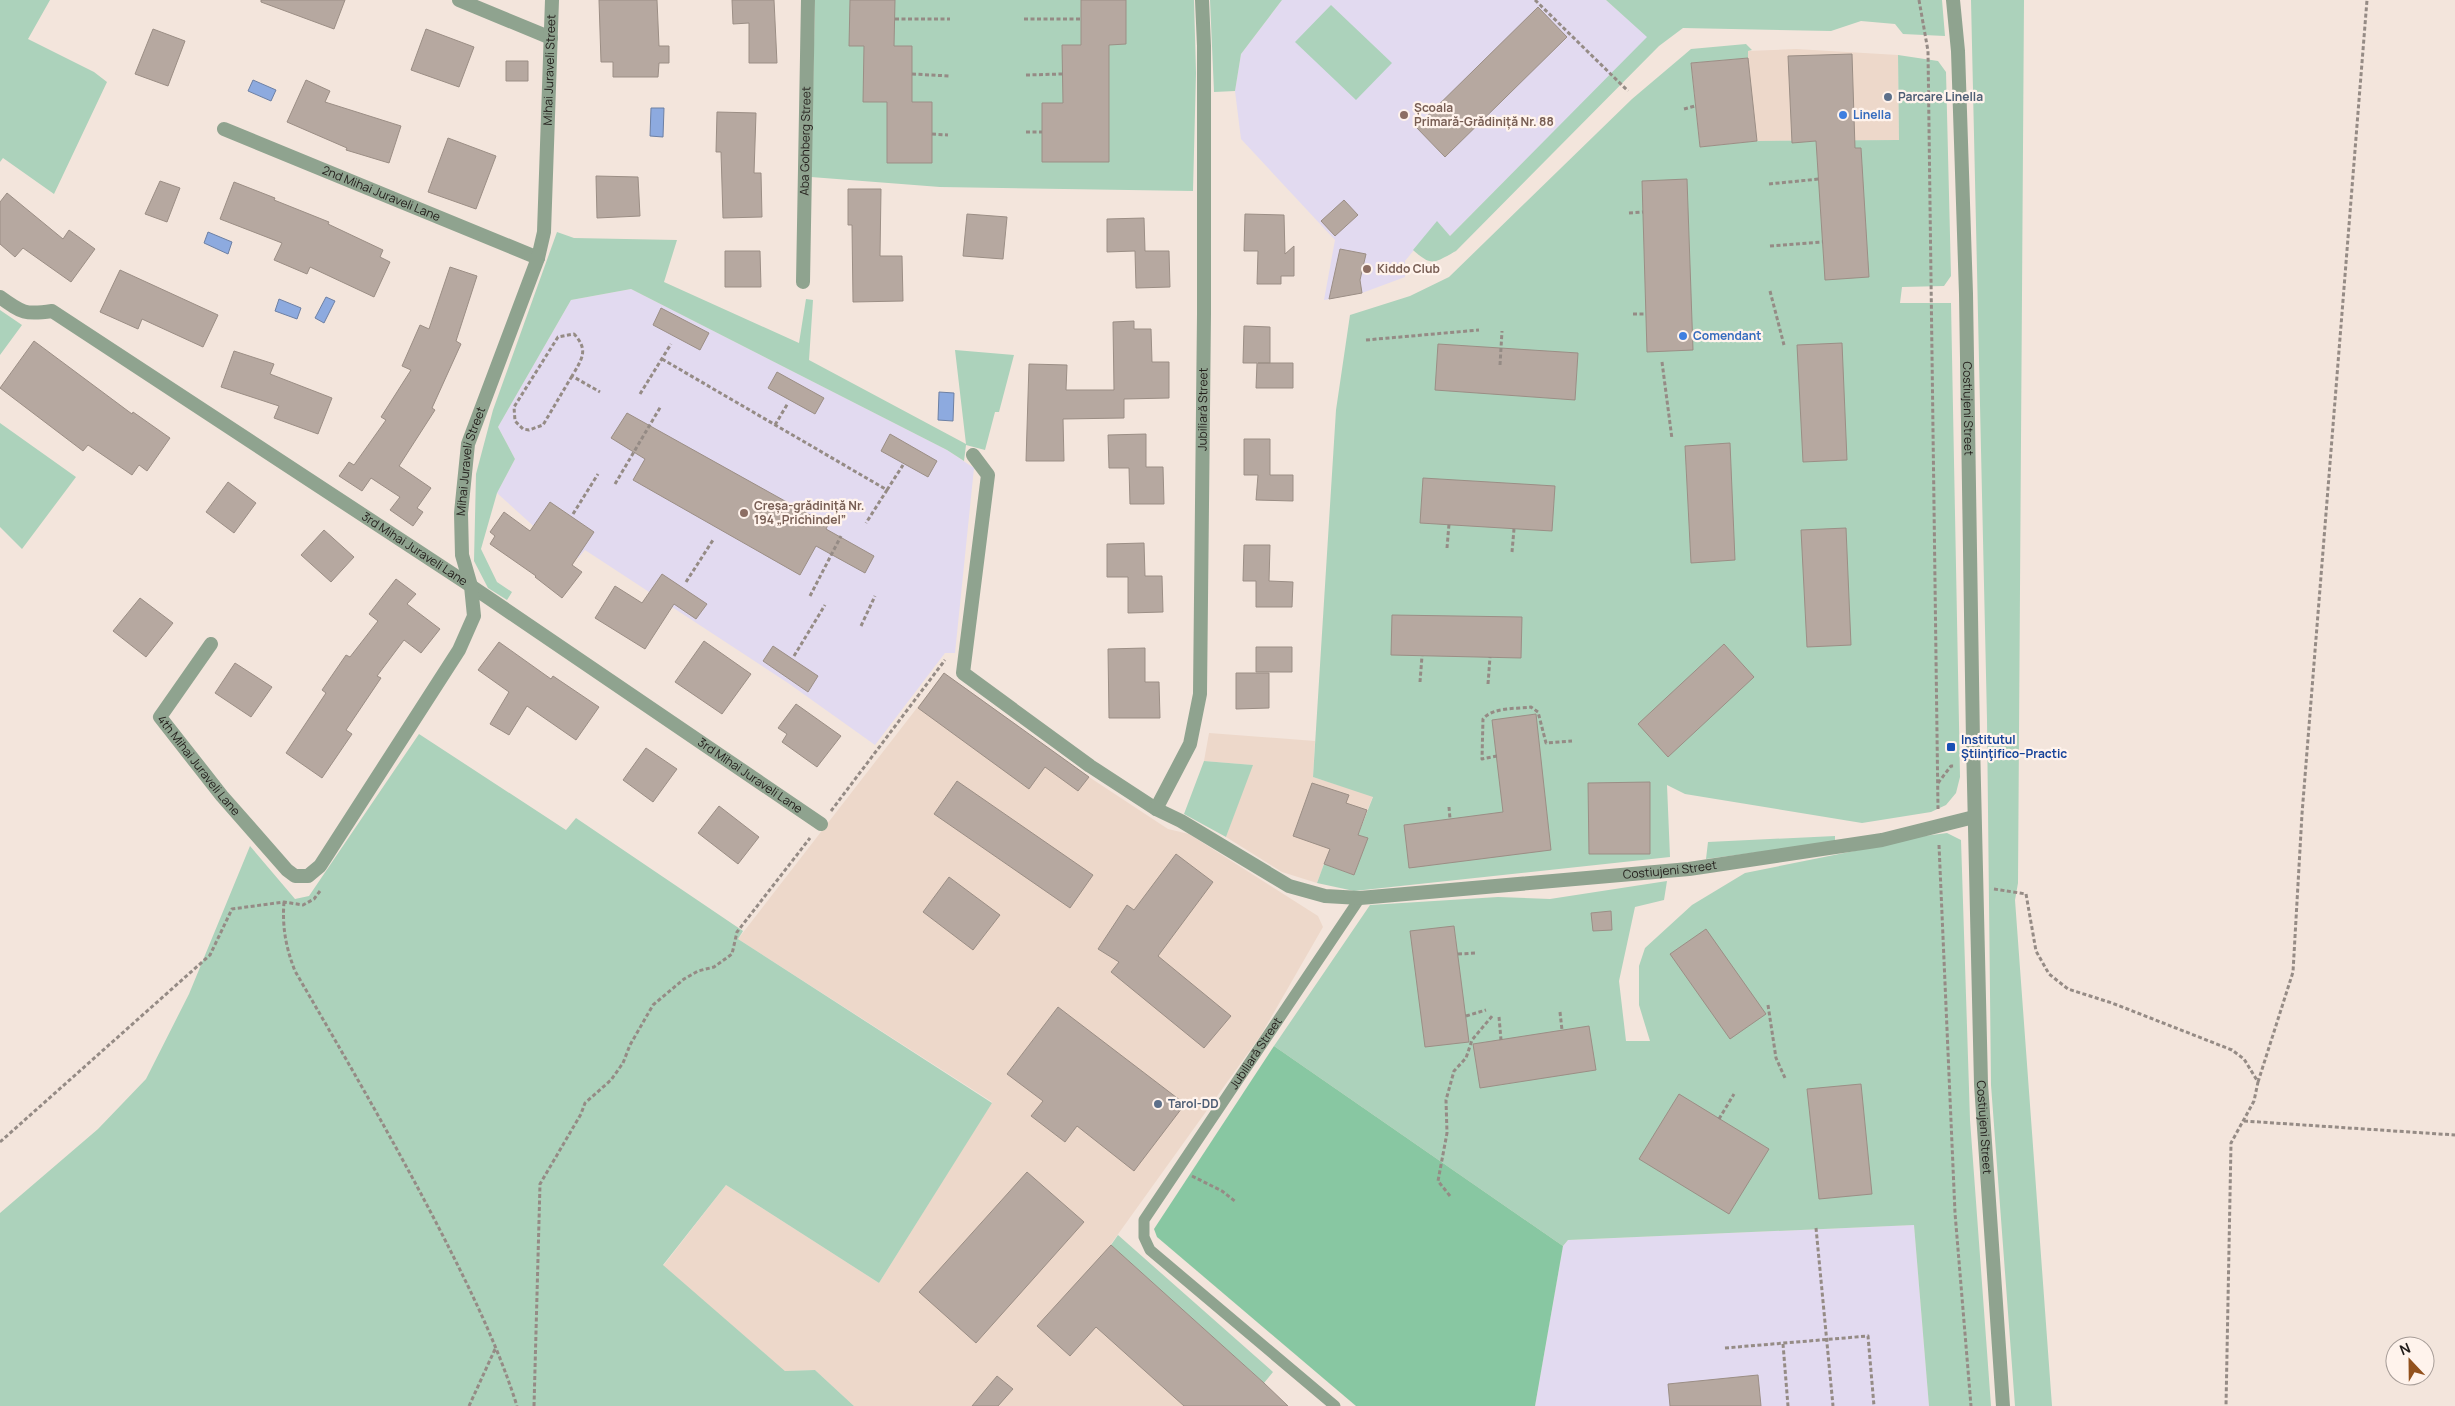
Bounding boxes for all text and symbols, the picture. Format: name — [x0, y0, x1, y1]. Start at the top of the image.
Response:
street label: Mihai Juraveli Street — [539, 14, 560, 126]
street label: Aba Gohberg Street — [796, 86, 814, 196]
place label: Parcare Linella — [1898, 88, 1983, 105]
marker: Parcare Linella — [1882, 91, 1894, 103]
place label: Școala Primară-Grădiniță Nr. 88 — [1414, 99, 1554, 130]
place label: Linella — [1853, 106, 1891, 123]
marker: Școala Primară-Grădiniță Nr. 88 — [1398, 109, 1410, 121]
marker: Linella — [1837, 109, 1849, 121]
street label: 2nd Mihai Juraveli Lane — [320, 161, 443, 225]
place label: Kiddo Club — [1377, 260, 1440, 277]
marker: Kiddo Club — [1361, 263, 1373, 275]
place label: Comendant — [1693, 327, 1761, 344]
marker: Comendant — [1677, 330, 1689, 342]
street label: Costiujeni Street — [1959, 361, 1978, 456]
street label: Jubiliară Street — [1194, 367, 1211, 451]
street label: Mihai Juraveli Street — [452, 404, 489, 517]
place label: Creșa-grădiniță Nr. 194 „Prichindel” — [754, 497, 864, 528]
marker: Creșa-grădiniță Nr. 194 „Prichindel” — [738, 507, 750, 519]
street label: 3rd Mihai Juraveli Lane — [359, 508, 471, 589]
street label: 4th Mihai Juraveli Lane — [154, 711, 244, 819]
place label: Institutul Ştiinţifico–Practic — [1961, 731, 2067, 762]
street label: 3rd Mihai Juraveli Lane — [695, 734, 806, 817]
marker: Institutul Ştiinţifico–Practic — [1945, 741, 1957, 753]
street label: Costiujeni Street — [1622, 856, 1718, 883]
street label: Jubiliară Street — [1225, 1014, 1286, 1092]
street label: Costiujeni Street — [1973, 1080, 1996, 1175]
place label: Tarol-DD — [1168, 1095, 1219, 1112]
marker: Tarol-DD — [1152, 1098, 1164, 1110]
north arrow — [2385, 1336, 2435, 1386]
text: N — [2397, 1338, 2413, 1359]

